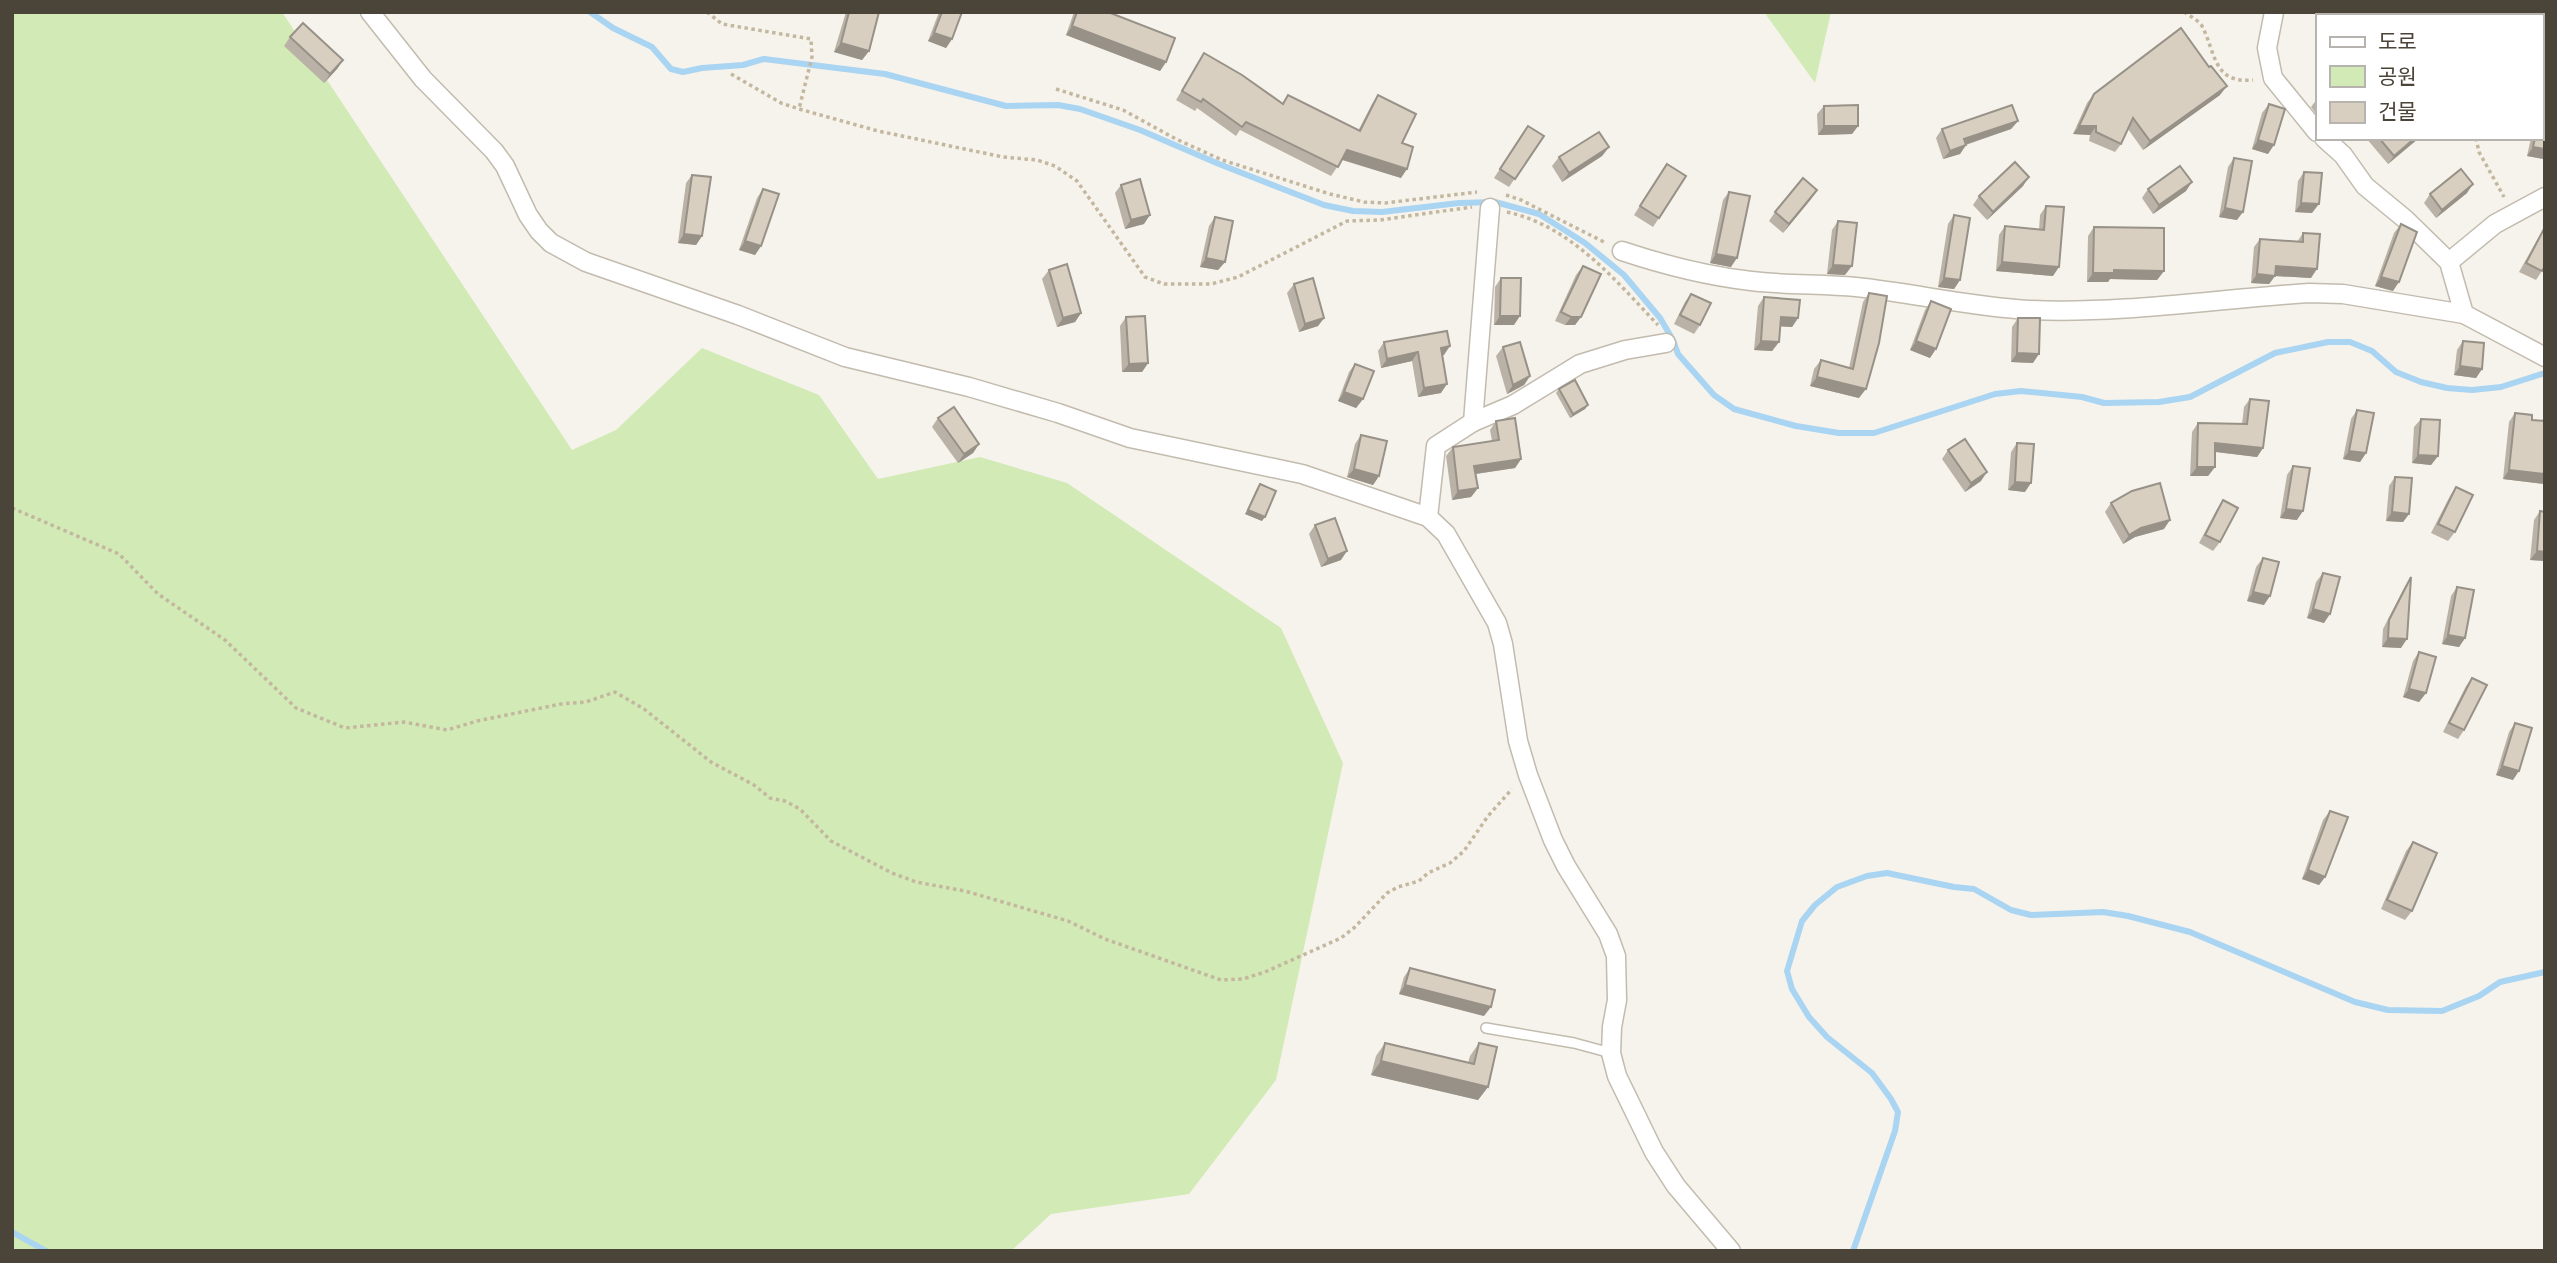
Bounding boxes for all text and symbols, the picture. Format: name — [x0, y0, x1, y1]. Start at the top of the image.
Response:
legend — [2316, 14, 2543, 140]
text: 도로 — [2378, 27, 2417, 56]
text: 공원 — [2378, 62, 2417, 91]
text: 건물 — [2378, 97, 2417, 126]

